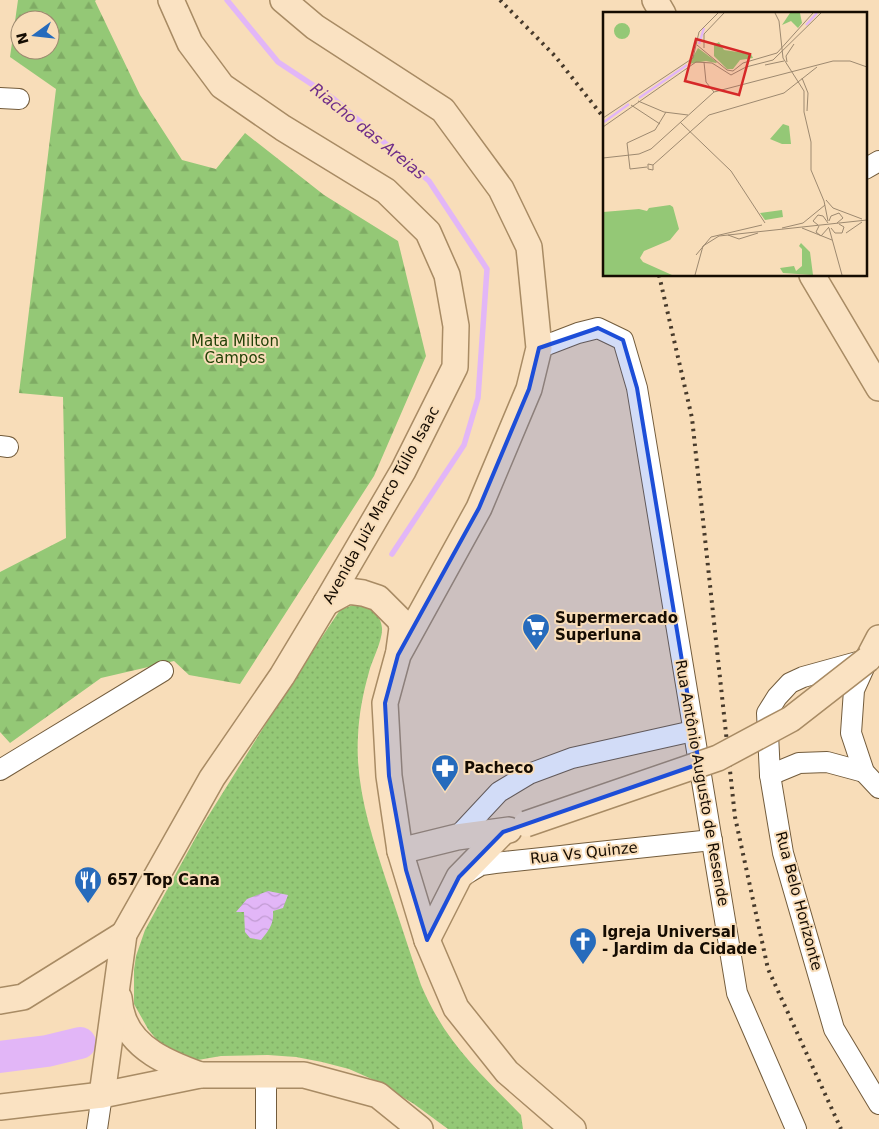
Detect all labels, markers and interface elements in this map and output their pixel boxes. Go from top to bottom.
north arrow [10,10,60,60]
inset map [603,12,866,276]
text: N [13,31,32,46]
water label: Riacho das Areias [307,79,429,183]
park label: Mata Milton Campos [191,332,279,367]
street label: Avenida Juiz Marco Túlio Isaac [319,403,443,607]
place label: Supermercado Superluna [555,609,678,644]
supermarket icon: Supermercado Superluna [521,612,551,651]
street label: Rua Antônio Augusto de Resende [671,658,733,908]
pharmacy icon: Pacheco [430,753,460,792]
place label: Pacheco [464,759,534,777]
street label: Rua Belo Horizonte [772,829,826,973]
street label: Rua Vs Quinze [529,838,639,868]
restaurant icon: 657 Top Cana [73,865,103,904]
place label: 657 Top Cana [107,871,220,889]
place label: Igreja Universal - Jardim da Cidade [602,923,757,958]
church icon: Igreja Universal - Jardim da Cidade [568,926,598,965]

